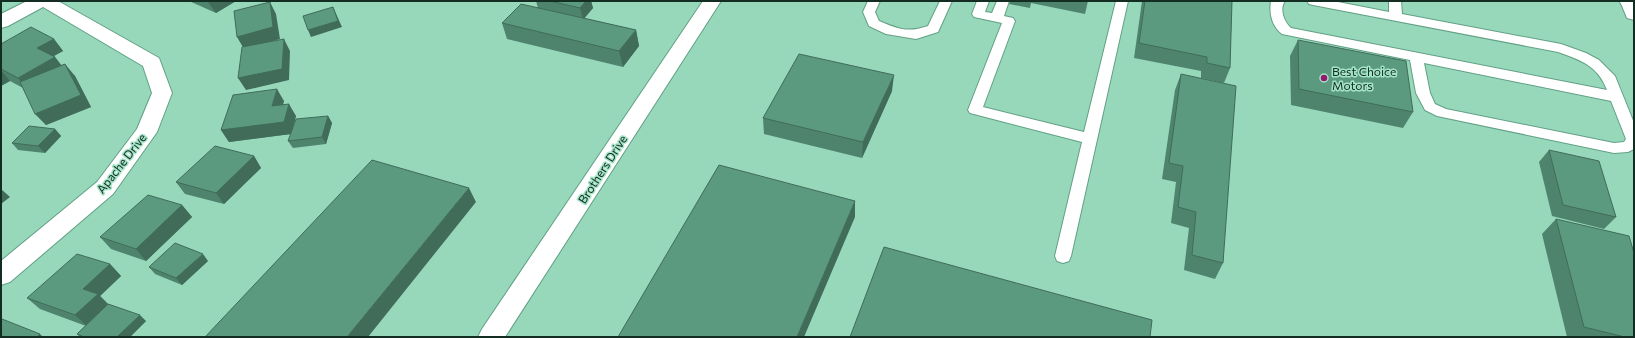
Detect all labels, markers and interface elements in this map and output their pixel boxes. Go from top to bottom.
place label: Best Choice Motors [1332,64,1396,92]
marker: Best Choice Motors [1319,73,1329,83]
street label: Apache Drive [93,130,149,196]
street label: Brothers Drive [575,132,629,206]

